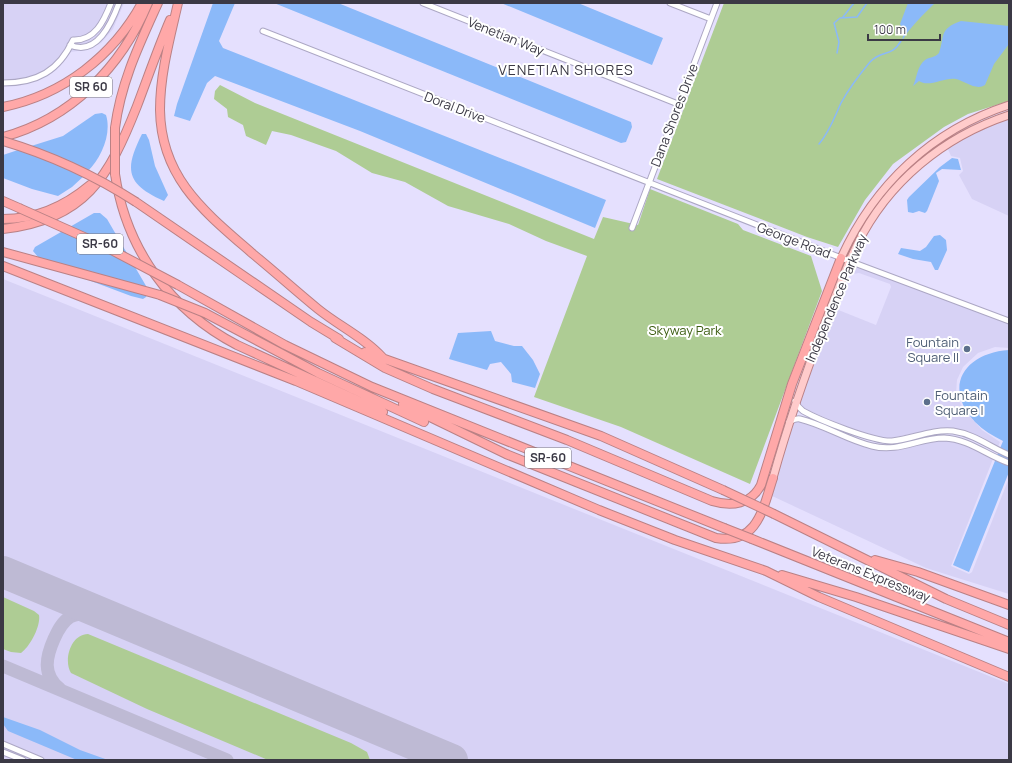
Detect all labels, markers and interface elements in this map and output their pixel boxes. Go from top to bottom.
street label: Venetian Way [465,13,547,60]
scale bar [868,16,940,42]
text: 100 m [874,21,906,38]
district label: VENETIAN SHORES [498,60,634,79]
street label: Dana Shores Drive [646,61,702,169]
road number: SR 60 [70,77,112,97]
street label: Doral Drive [422,87,489,127]
street label: George Road [755,218,833,262]
street label: Independence Parkway [801,231,871,365]
road number: SR-60 [77,234,123,254]
park label: Skyway Park [648,321,722,339]
place label: Fountain Square II [906,333,959,366]
marker: Fountain Square II [962,344,972,354]
place label: Fountain Square I [935,386,988,419]
marker: Fountain Square I [922,397,932,407]
road number: SR-60 [525,448,571,468]
street label: Veterans Expressway [809,542,933,606]

